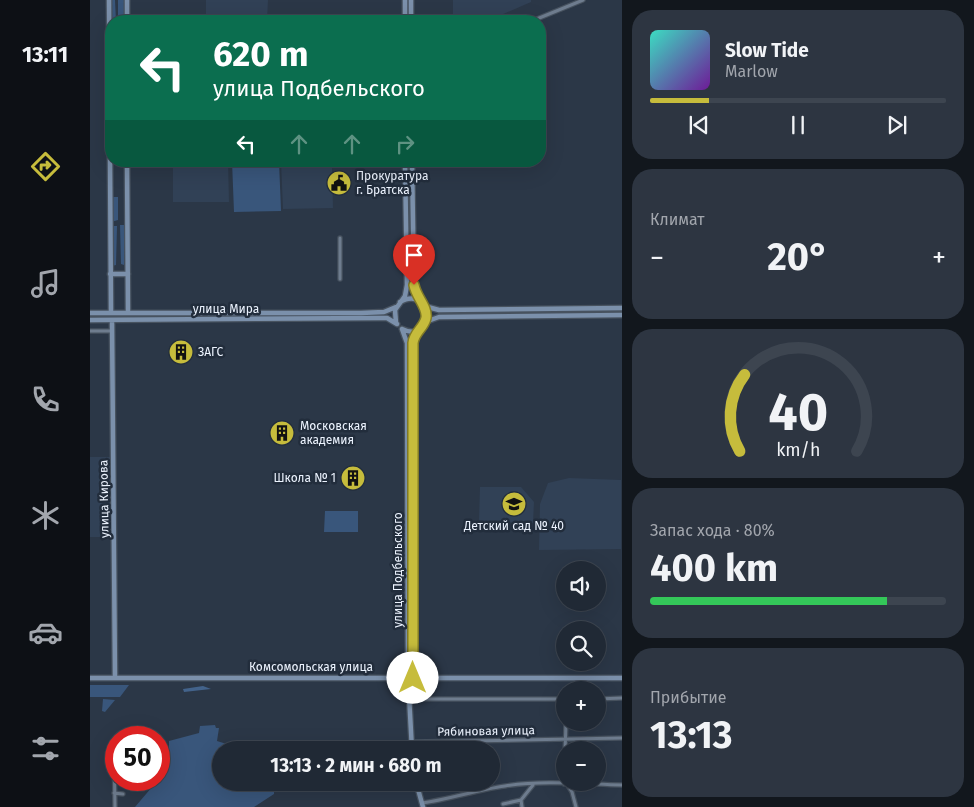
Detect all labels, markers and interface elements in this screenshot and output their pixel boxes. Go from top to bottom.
text: 620 m [213,33,309,75]
icon: left [130,35,195,100]
text: Slow Tide [725,39,809,62]
text: 13:11 [22,41,68,68]
text: Marlow [725,62,778,81]
text: улица Подбельского [213,75,425,102]
icon: previous [685,111,713,139]
icon: pause [784,111,812,139]
icon: next [883,111,911,139]
icon: left [232,130,260,158]
icon: ahead [285,130,313,158]
icon: ahead [338,130,366,158]
icon: right [391,130,419,158]
icon: directions [28,149,63,184]
place label: Прокуратура г. Братска [356,169,429,197]
public building icon: Прокуратура г. Братска [326,170,352,196]
text: Климат [650,210,705,229]
pin [393,234,435,285]
text: 20° [767,234,829,280]
icon: arrive [400,241,428,269]
text: − [650,241,664,274]
text: + [932,241,946,274]
icon: music [28,266,63,301]
street label: улица Мира [193,302,259,316]
building icon: ЗАГС [168,339,194,365]
place label: ЗАГС [198,345,223,359]
text: 40 [768,381,828,444]
icon: phone [28,382,63,417]
place label: Московская академия [300,419,367,447]
building icon: Московская академия [269,420,295,446]
text: km/h [776,439,820,461]
street label: улица Кирова [96,460,112,538]
building icon: Школа № 1 [340,465,366,491]
place label: Школа № 1 [273,471,336,485]
school or university icon: Детский сад № 40 [501,491,527,517]
icon: climate [28,498,63,533]
street label: улица Подбельского [391,512,405,628]
place label: Детский сад № 40 [463,519,564,533]
text: Запас хода · 80% [650,521,775,540]
text: 400 km [650,545,778,591]
map controls [556,561,606,791]
button: sound [556,561,606,611]
icon: car [28,615,63,650]
button: search [556,621,606,671]
position arrow [386,651,438,703]
street label: Комсомольская улица [249,660,373,674]
button: + [556,681,606,731]
text: Прибытие [650,688,726,707]
text: 13:13 [650,712,733,758]
street label: Рябиновая улица [437,723,535,739]
speed limit sign: 50 [105,726,170,791]
icon: filters [28,731,63,766]
button: − [556,741,606,791]
text: 13:13 · 2 мин · 680 m [270,754,442,777]

